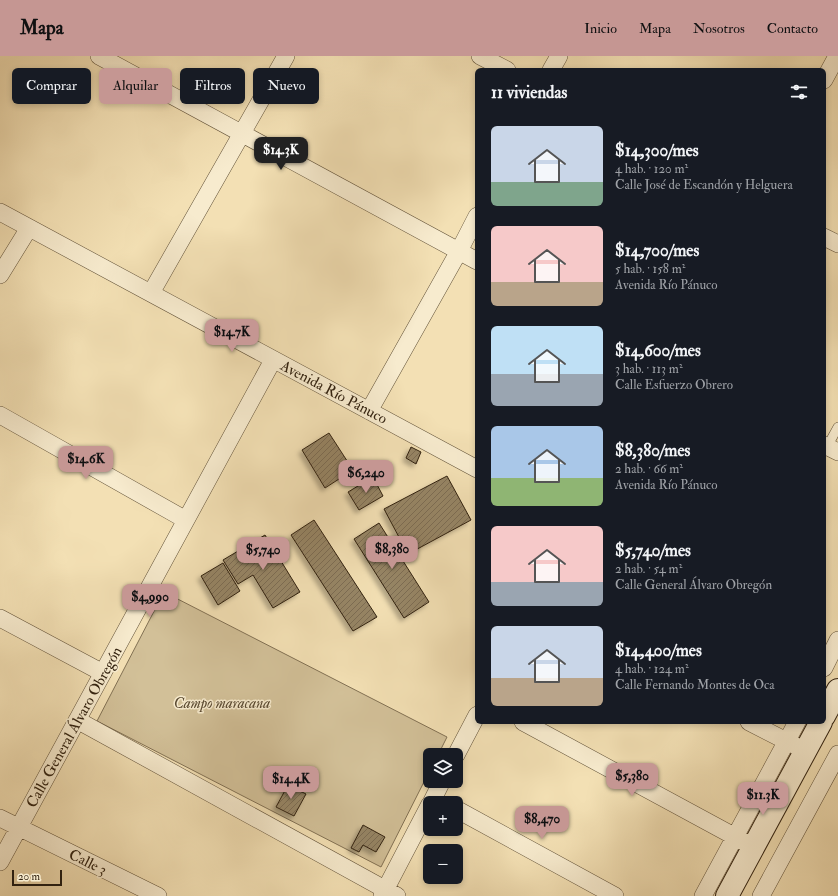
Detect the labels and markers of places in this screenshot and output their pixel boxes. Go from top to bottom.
pin: $14.3K [248,137,314,171]
pin: $14.7K [199,319,265,353]
pin: $14.6K [53,446,119,480]
pin: $6,240 [333,460,399,494]
pin: $8,380 [359,536,425,570]
pin: $5,740 [230,537,296,571]
pin: $4,990 [117,584,183,618]
pin: $5,380 [599,763,665,797]
pin: $14.4K [258,766,324,800]
pin: $11.3K [730,782,796,816]
pin: $8,470 [509,806,575,840]

